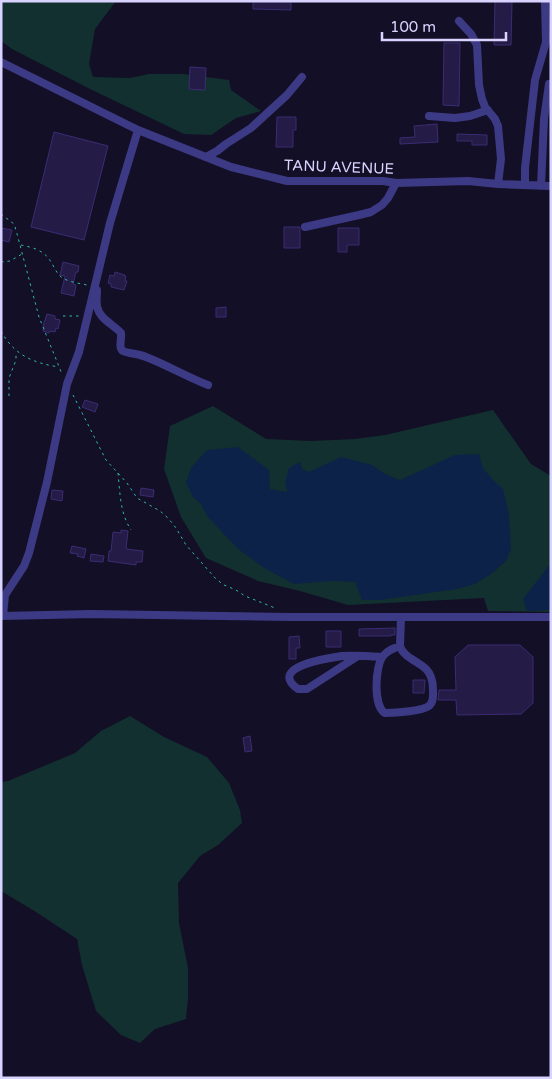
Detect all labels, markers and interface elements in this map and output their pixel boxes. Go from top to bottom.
scale bar [382,10,506,42]
text: 100 m [390,18,436,36]
street label: TANU AVENUE [284,156,394,178]

